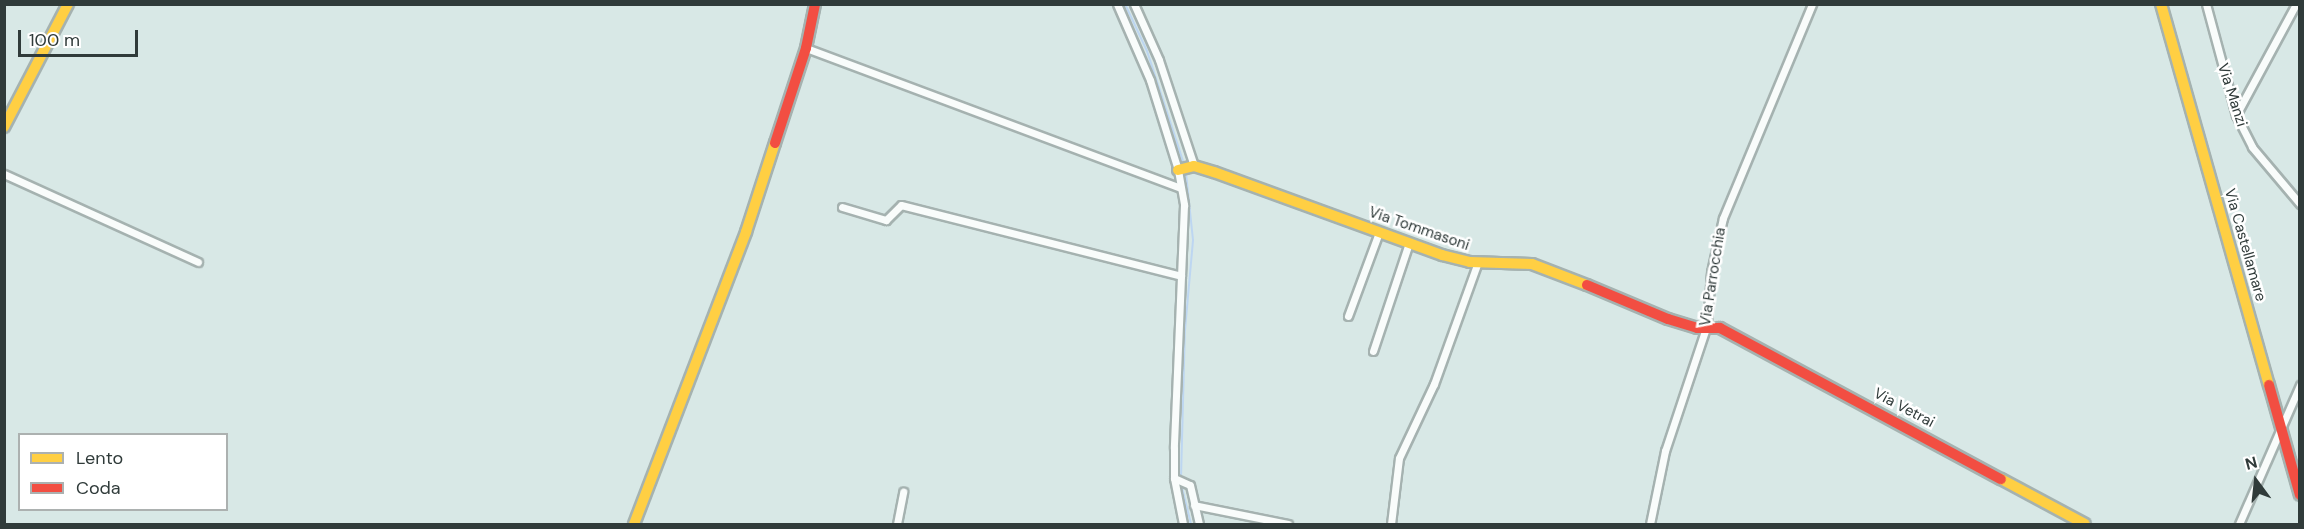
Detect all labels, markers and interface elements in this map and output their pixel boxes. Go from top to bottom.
scale bar [21,18,141,56]
text: 100 m [29,28,80,52]
street label: Via Manzi [2213,61,2251,129]
street label: Via Castellamare [2220,187,2270,303]
street label: Via Tommasoni [1366,203,1472,255]
street label: Via Parrocchia [1696,226,1730,328]
street label: Via Vetrai [1871,384,1937,432]
legend [18,433,228,511]
text: Lento [76,446,123,470]
north arrow [2226,451,2286,511]
text: N [2243,451,2260,475]
text: Coda [76,476,121,500]

